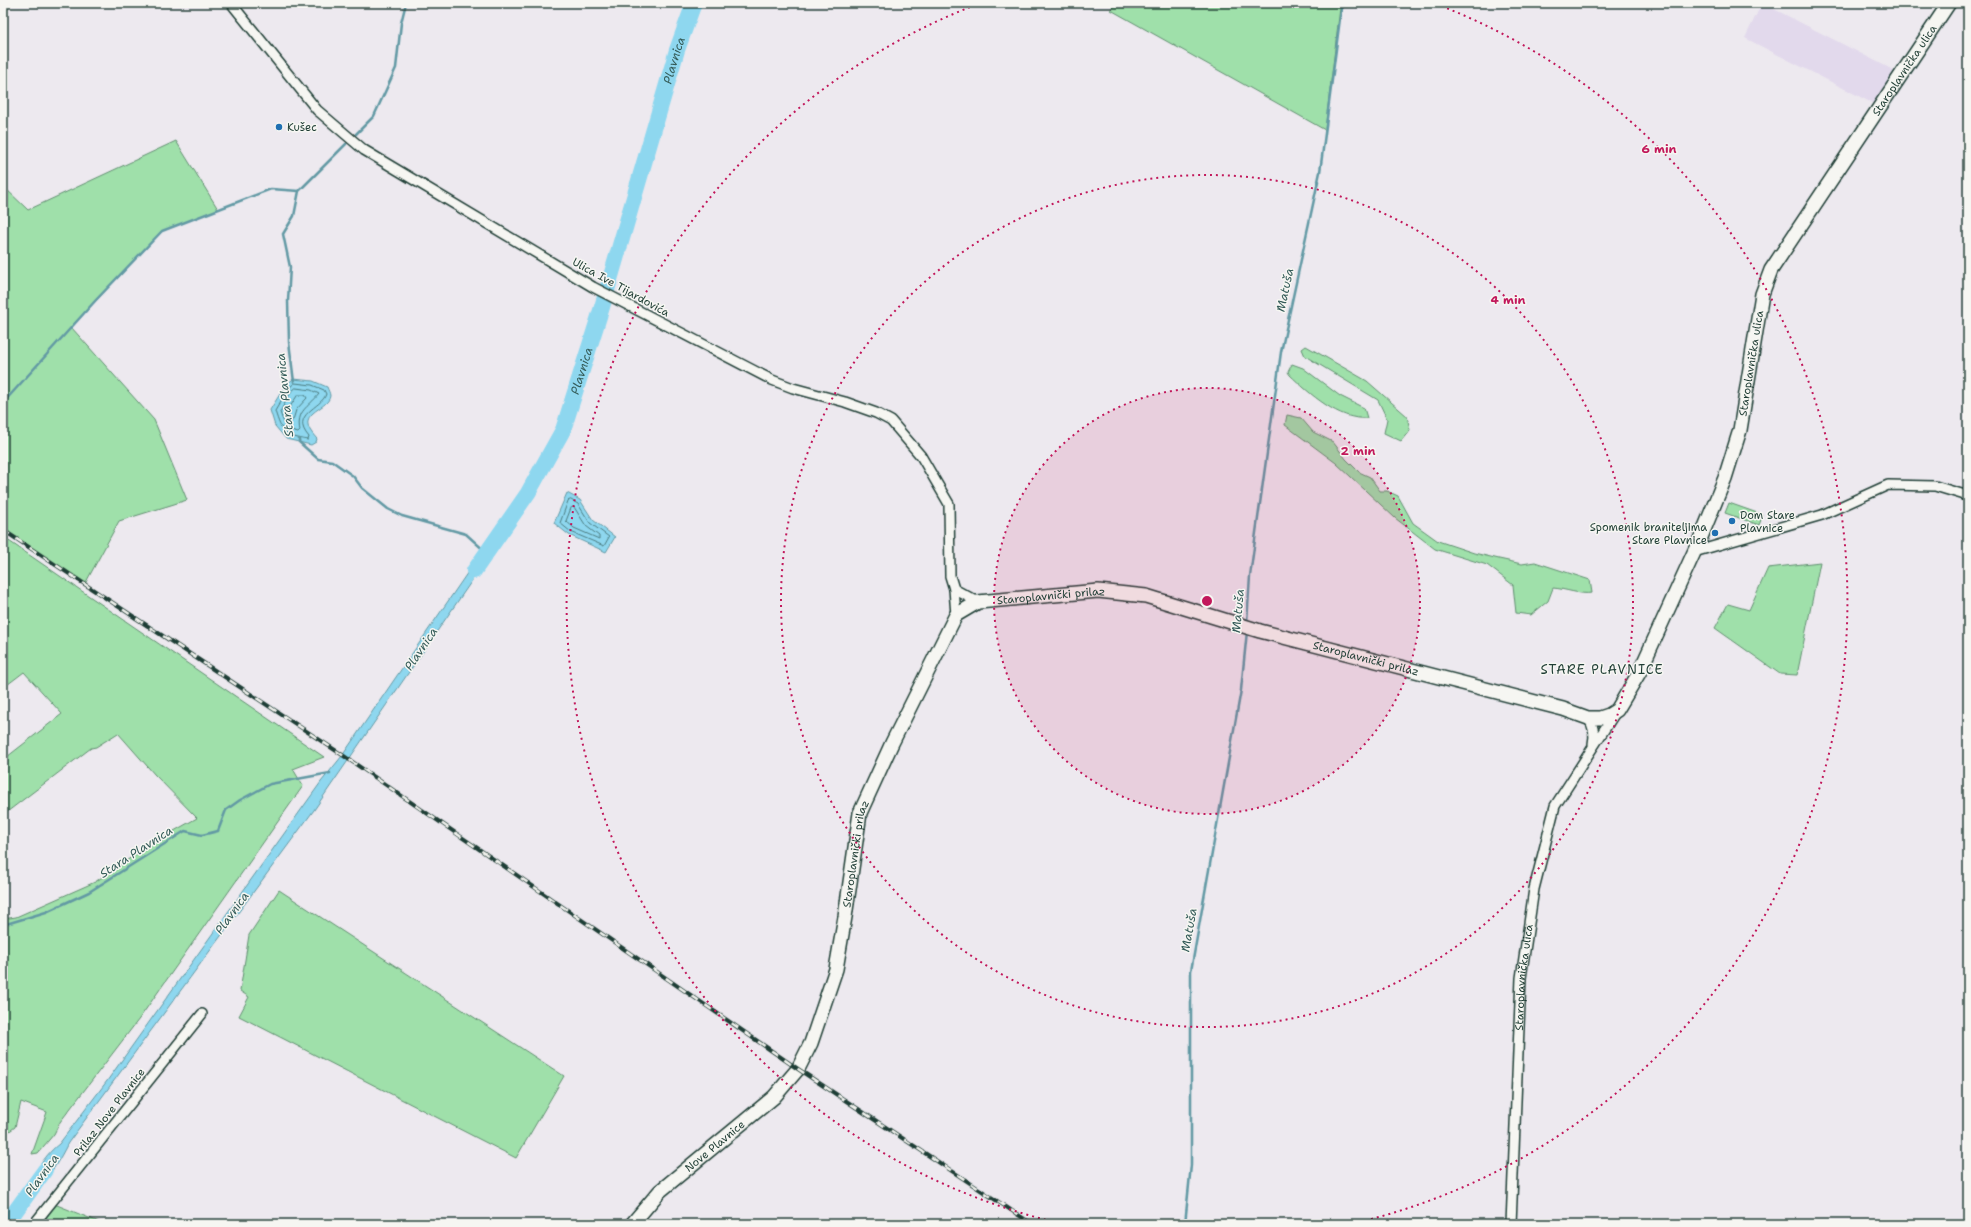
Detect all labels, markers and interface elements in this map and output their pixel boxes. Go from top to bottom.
street label: Staroplavnička ulica [1869,22,1941,119]
water label: Plavnica [660,35,689,86]
place label: Kušec [287,120,317,135]
marker: Kušec [274,122,284,132]
text: 6 min [1642,141,1677,157]
street label: Ulica Ive Tijardovića [569,254,672,320]
water label: Matuša [1273,267,1297,313]
text: 4 min [1491,292,1526,308]
street label: Staroplavnička ulica [1735,309,1767,417]
water label: Plavnica [567,345,597,396]
water label: Stara Plavnica [273,352,297,438]
text: 2 min [1341,443,1376,459]
place label: Dom Stare Plavnice [1740,508,1795,536]
marker: Dom Stare Plavnice [1727,516,1737,526]
place label: Spomenik braniteljima Stare Plavnice [1590,520,1707,548]
marker: Spomenik braniteljima Stare Plavnice [1710,528,1720,538]
street label: Staroplavnički prilaz [996,584,1106,608]
water label: Matuša [1228,588,1248,634]
centre of rings [1200,594,1214,608]
water label: Plavnica [401,624,441,674]
street label: Staroplavnički prilaz [1311,638,1420,680]
district label: STARE PLAVNICE [1540,661,1664,678]
street label: Staroplavnički prilaz [839,798,873,909]
water label: Stara Plavnica [96,822,176,882]
water label: Plavnica [211,889,253,937]
water label: Matuša [1177,907,1201,953]
street label: Staroplavnička ulica [1512,923,1537,1031]
street label: Prilaz Nove Plavnice [70,1065,149,1160]
street label: Nove Plavnice [682,1117,748,1176]
water label: Plavnica [21,1151,63,1199]

